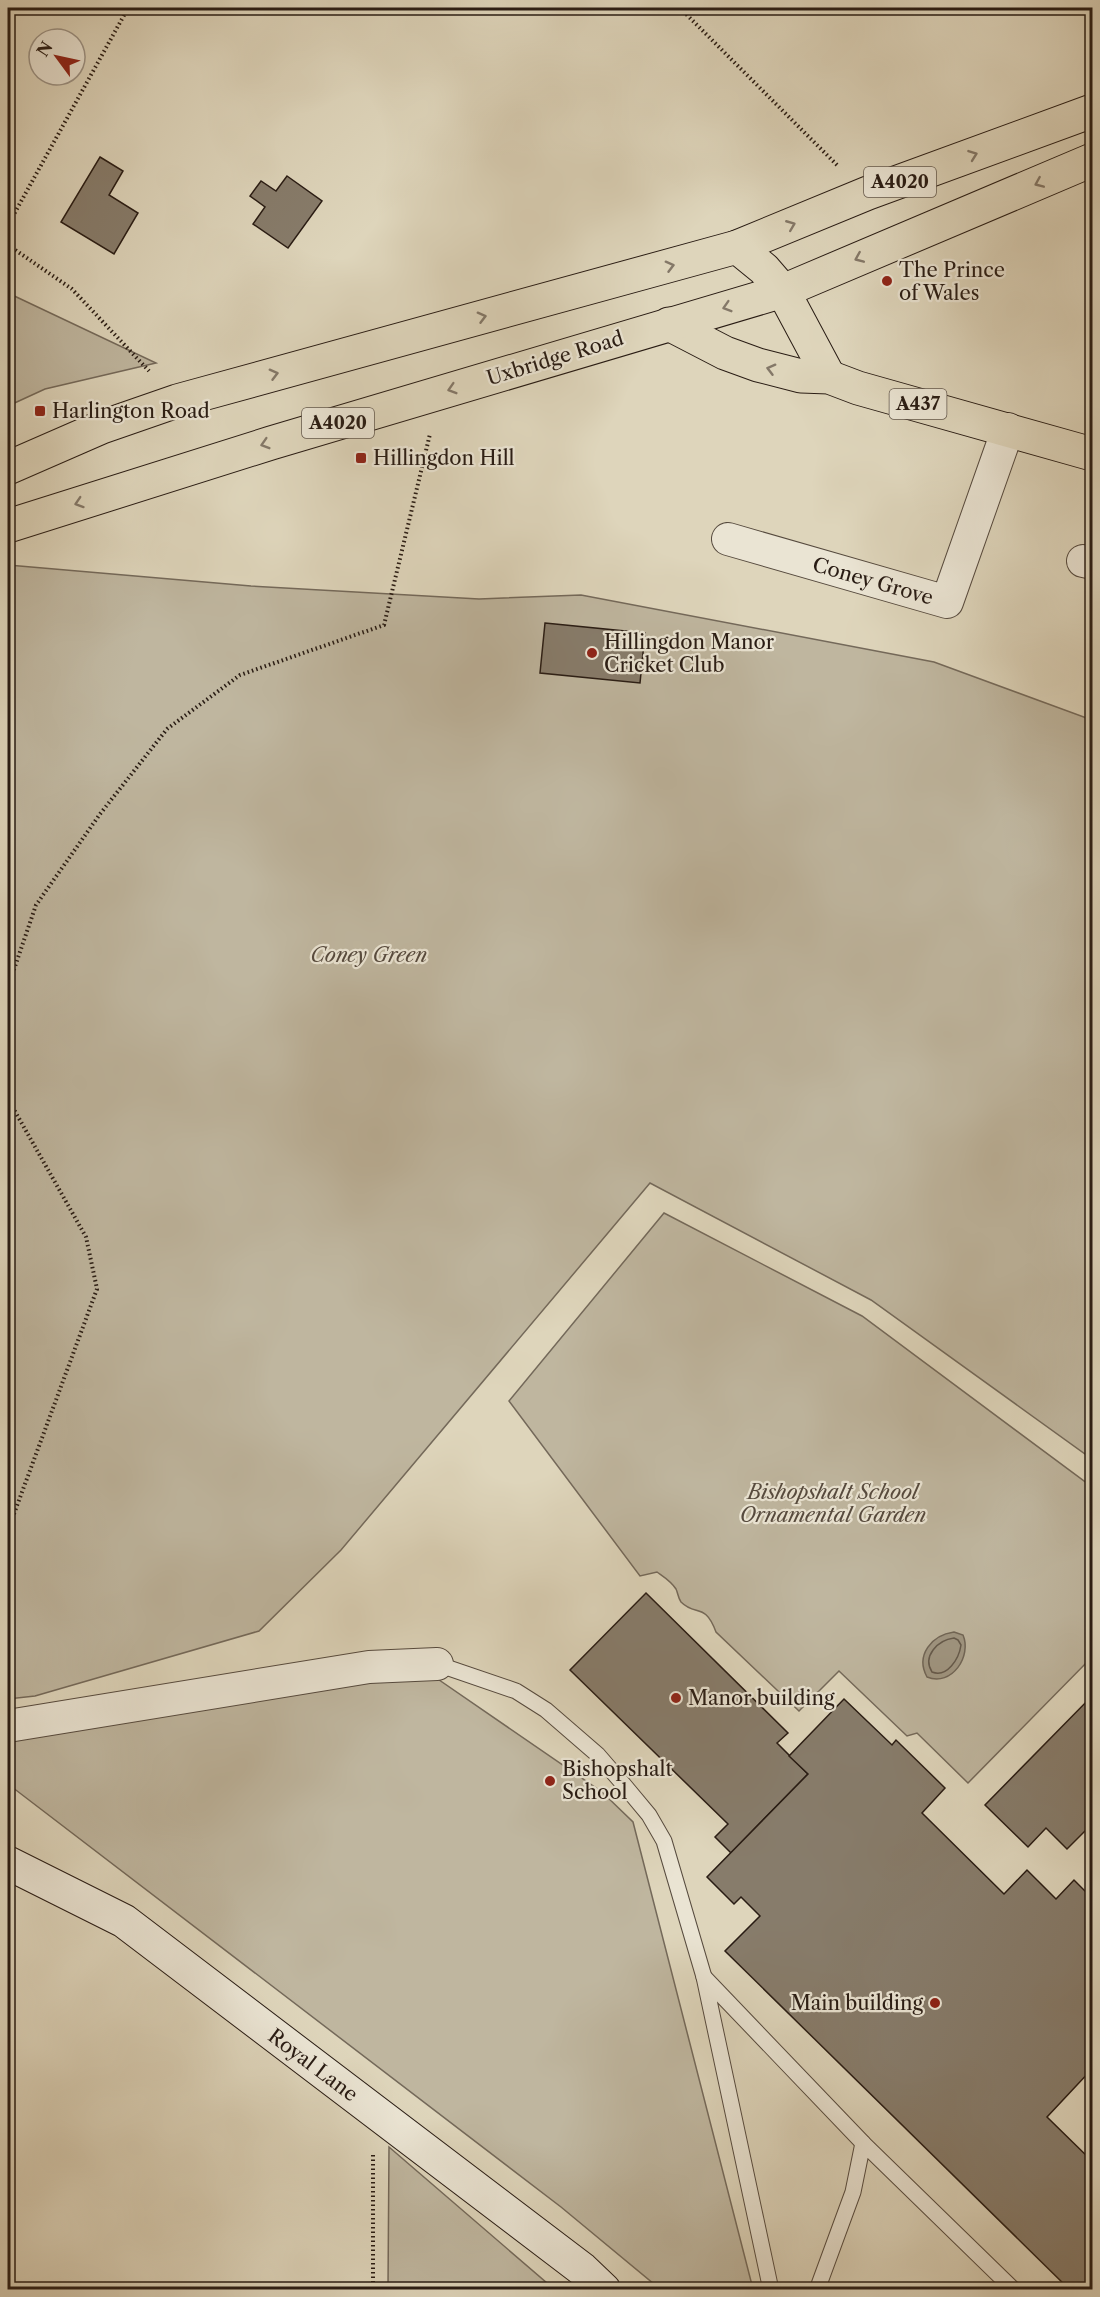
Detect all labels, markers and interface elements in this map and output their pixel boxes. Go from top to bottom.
north arrow [27,27,87,87]
text: N [32,37,57,60]
one-way arrow [967,150,978,163]
road number: A4020 [864,167,936,197]
one-way arrow [1034,176,1045,188]
one-way arrow [785,220,796,232]
one-way arrow [854,251,865,263]
place label: The Prince of Wales [899,258,1005,305]
one-way arrow [665,261,675,274]
marker: The Prince of Wales [880,274,894,288]
one-way arrow [722,300,732,312]
one-way arrow [477,312,487,325]
street label: Uxbridge Road [484,326,626,390]
one-way arrow [766,363,776,376]
one-way arrow [268,369,278,381]
one-way arrow [447,382,458,394]
road number: A437 [890,389,946,419]
place label: Harlington Road [52,399,210,423]
marker: Harlington Road [33,404,47,418]
road number: A4020 [302,408,374,438]
one-way arrow [260,437,271,449]
place label: Hillingdon Hill [373,446,515,470]
marker: Hillingdon Hill [354,451,368,465]
one-way arrow [75,496,85,509]
street label: Coney Grove [810,552,936,610]
place label: Hillingdon Manor Cricket Club [604,630,775,677]
marker: Hillingdon Manor Cricket Club [585,646,599,660]
park label: Coney Green [311,943,427,967]
park label: Bishopshalt School Ornamental Garden [740,1480,926,1527]
place label: Manor building [688,1686,835,1710]
marker: Manor building [669,1691,683,1705]
place label: Bishopshalt School [562,1757,673,1804]
marker: Bishopshalt School [543,1774,557,1788]
place label: Main building [791,1991,923,2015]
marker: Main building [928,1996,942,2010]
street label: Royal Lane [263,2024,363,2106]

